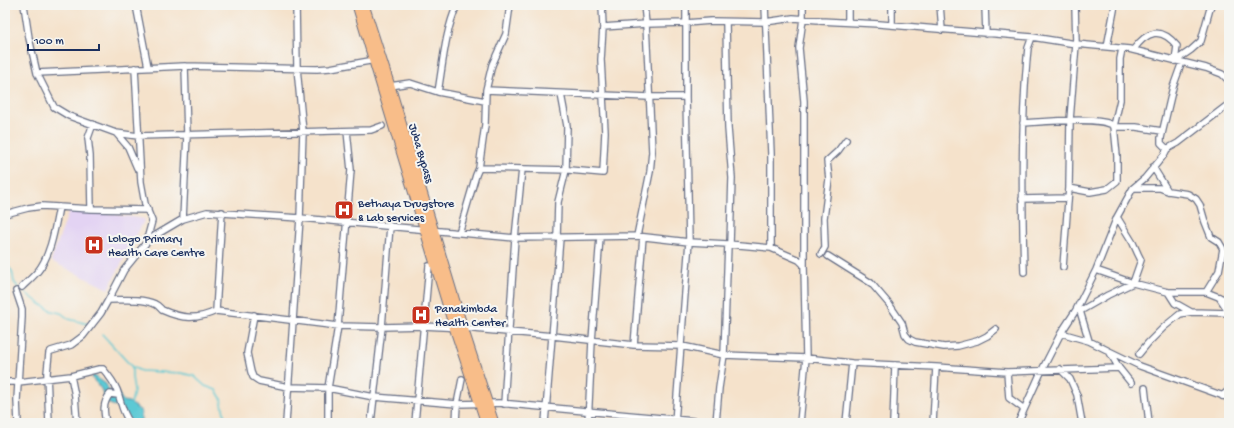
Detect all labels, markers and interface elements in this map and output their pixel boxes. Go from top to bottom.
scale bar [28,26,99,52]
text: 100 m [33,35,64,49]
street label: Juba Bypass [404,122,436,185]
place label: Bethaya Drugstore & Lab services [357,198,455,226]
hospital icon: Bethaya Drugstore & Lab services [333,199,355,221]
place label: Lologo Primary Health Care Centre [108,233,206,261]
hospital icon: Lologo Primary Health Care Centre [83,234,105,256]
place label: Panakimbda Health Center [434,303,507,331]
hospital icon: Panakimbda Health Center [410,304,432,326]

